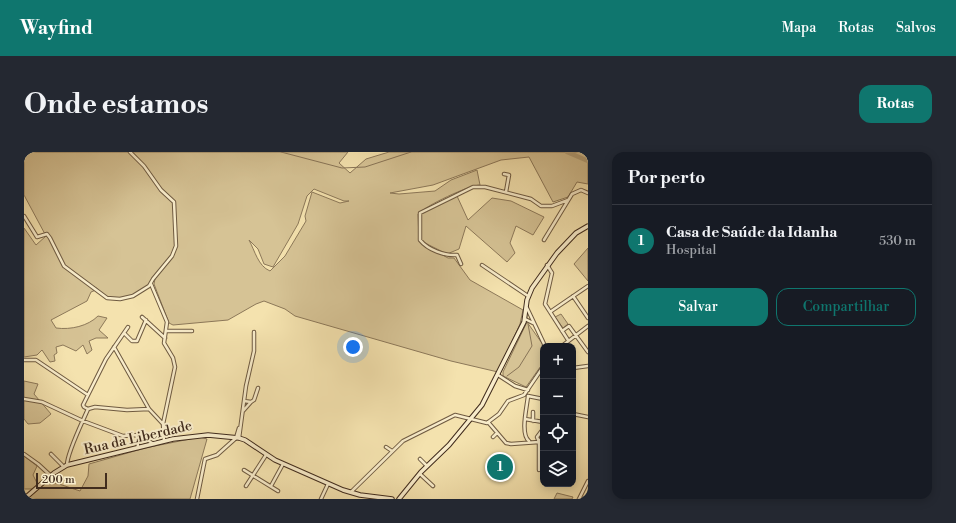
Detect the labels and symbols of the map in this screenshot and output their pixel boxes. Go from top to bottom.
your location [343,337,363,357]
street label: Rua da Liberdade [82,417,194,459]
pin: 1 [487,452,513,482]
scale bar [36,471,107,490]

